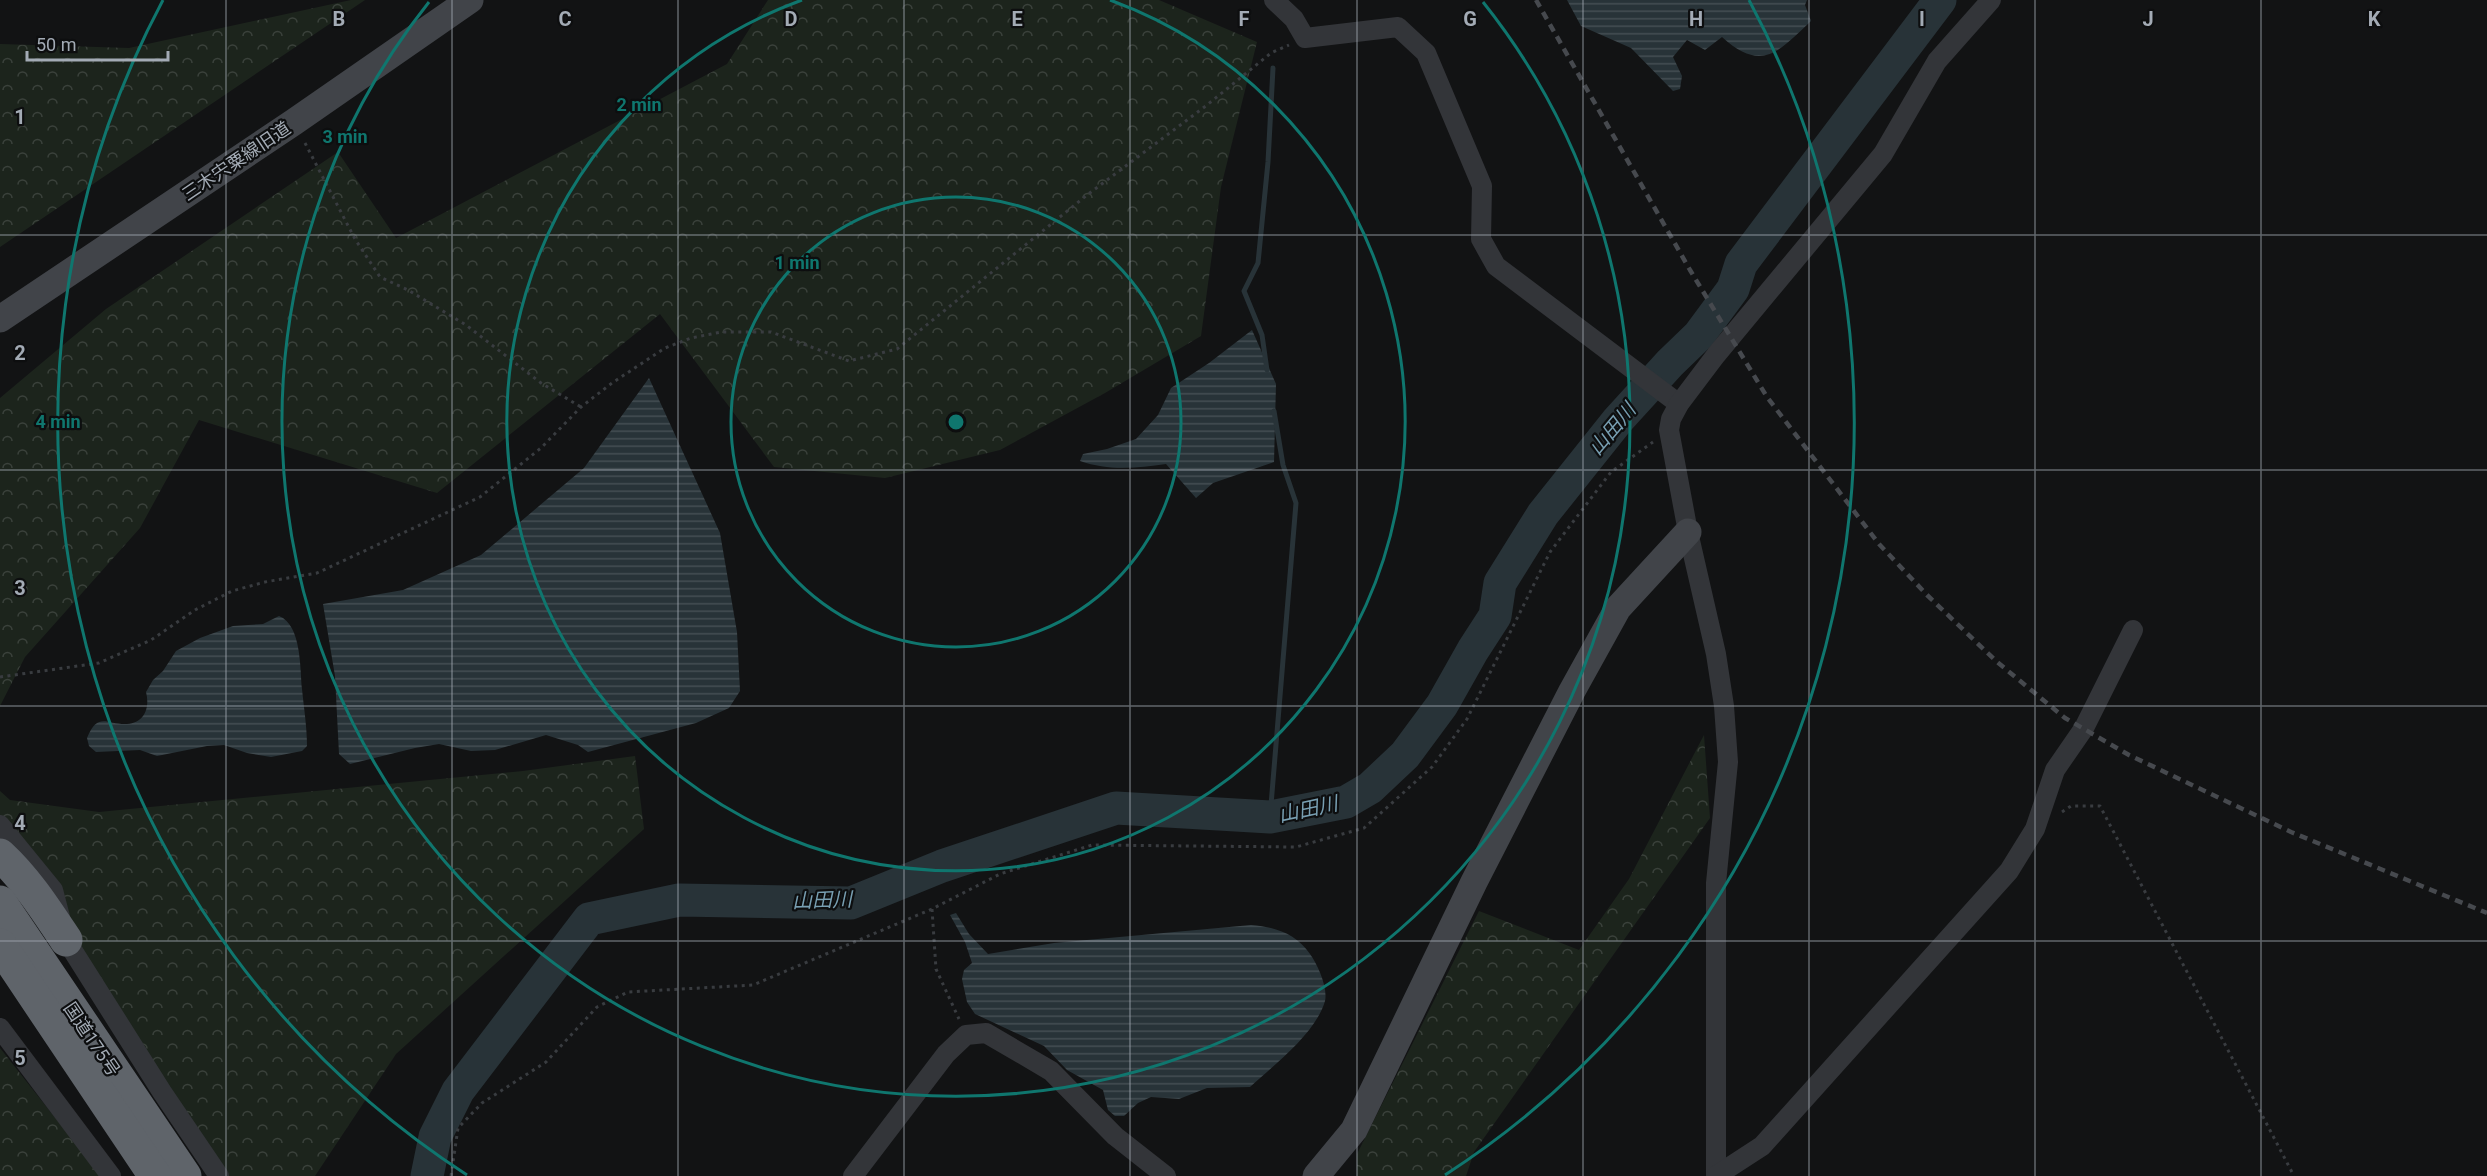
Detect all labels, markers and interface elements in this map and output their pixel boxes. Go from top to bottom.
text: B [333,7,345,31]
text: C [558,7,572,31]
text: D [785,7,798,31]
text: E [1011,7,1023,31]
text: F [1239,7,1250,31]
text: G [1463,7,1477,31]
text: H [1689,7,1703,31]
text: I [1919,7,1925,31]
text: J [2142,7,2154,31]
text: K [2368,7,2381,31]
scale bar [27,24,168,62]
text: 50 m [36,34,76,55]
text: 2 min [616,94,662,115]
text: 1 [14,105,26,129]
street label: 三木宍粟線旧道 [178,117,294,205]
text: 3 min [322,126,368,147]
text: 1 min [774,252,820,273]
text: 2 [14,341,26,365]
water label: 山田川 [1584,397,1642,460]
text: 4 min [35,411,81,432]
centre of rings [946,412,966,432]
text: 3 [14,576,26,600]
water label: 山田川 [1276,791,1342,827]
text: 4 [14,811,26,835]
water label: 山田川 [792,887,854,913]
street label: 国道175号 [60,998,124,1080]
text: 5 [14,1046,26,1070]

